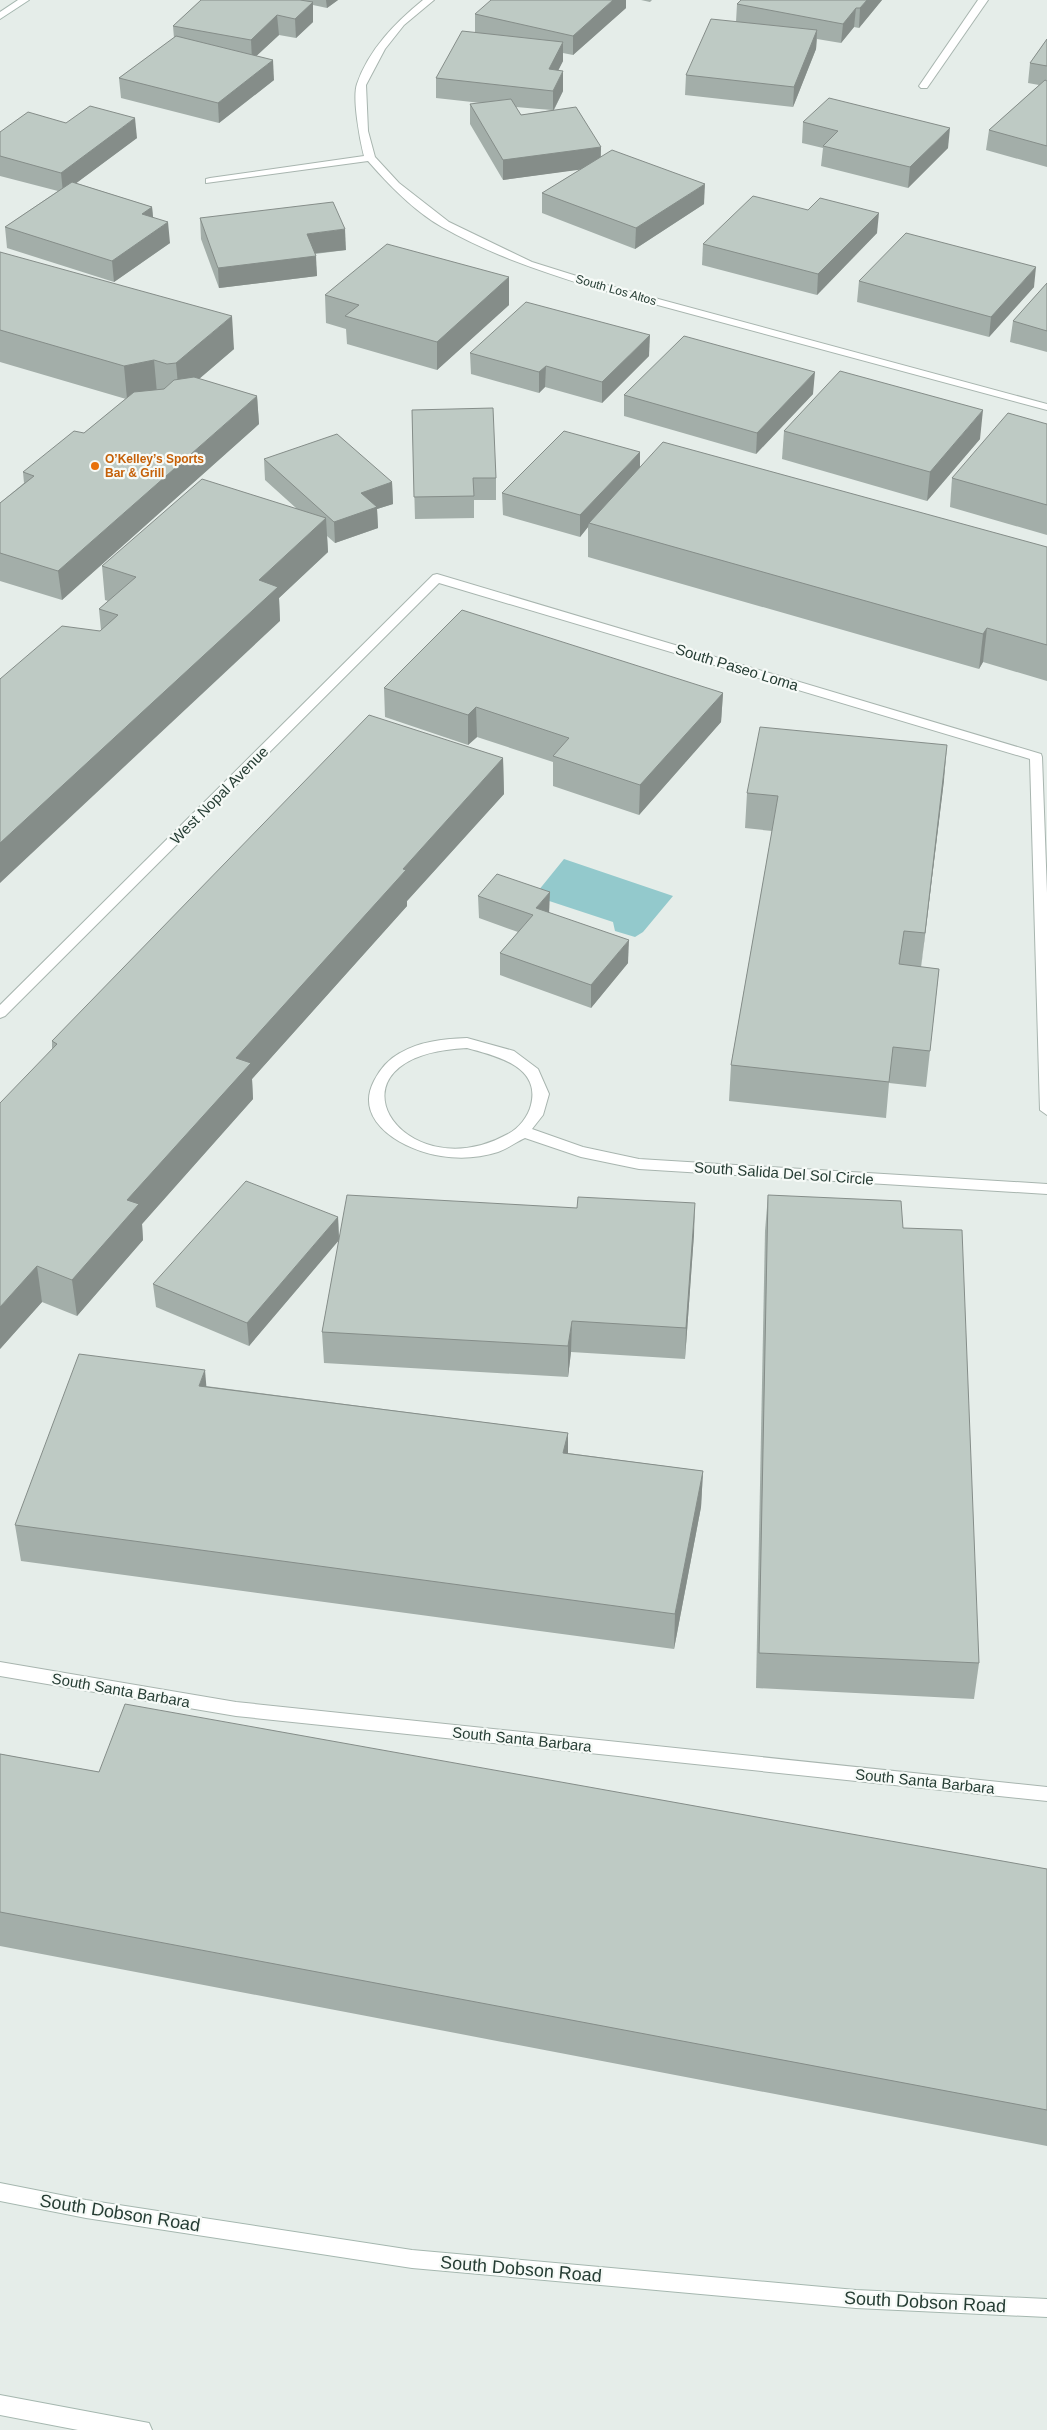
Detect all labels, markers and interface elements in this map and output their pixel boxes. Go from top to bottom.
street label: South Los Altos [574,272,658,308]
place label: O’Kelley’s Sports Bar & Grill [105,452,204,480]
marker: O’Kelley’s Sports Bar & Grill [89,460,101,472]
street label: South Paseo Loma [674,640,801,694]
street label: West Nopal Avenue [167,743,271,847]
street label: South Salida Del Sol Circle [694,1158,874,1188]
street label: South Santa Barbara [51,1669,192,1711]
street label: South Santa Barbara [451,1723,593,1755]
street label: South Santa Barbara [854,1765,996,1797]
street label: South Dobson Road [38,2190,202,2236]
street label: South Dobson Road [439,2252,603,2286]
street label: South Dobson Road [844,2288,1006,2316]

